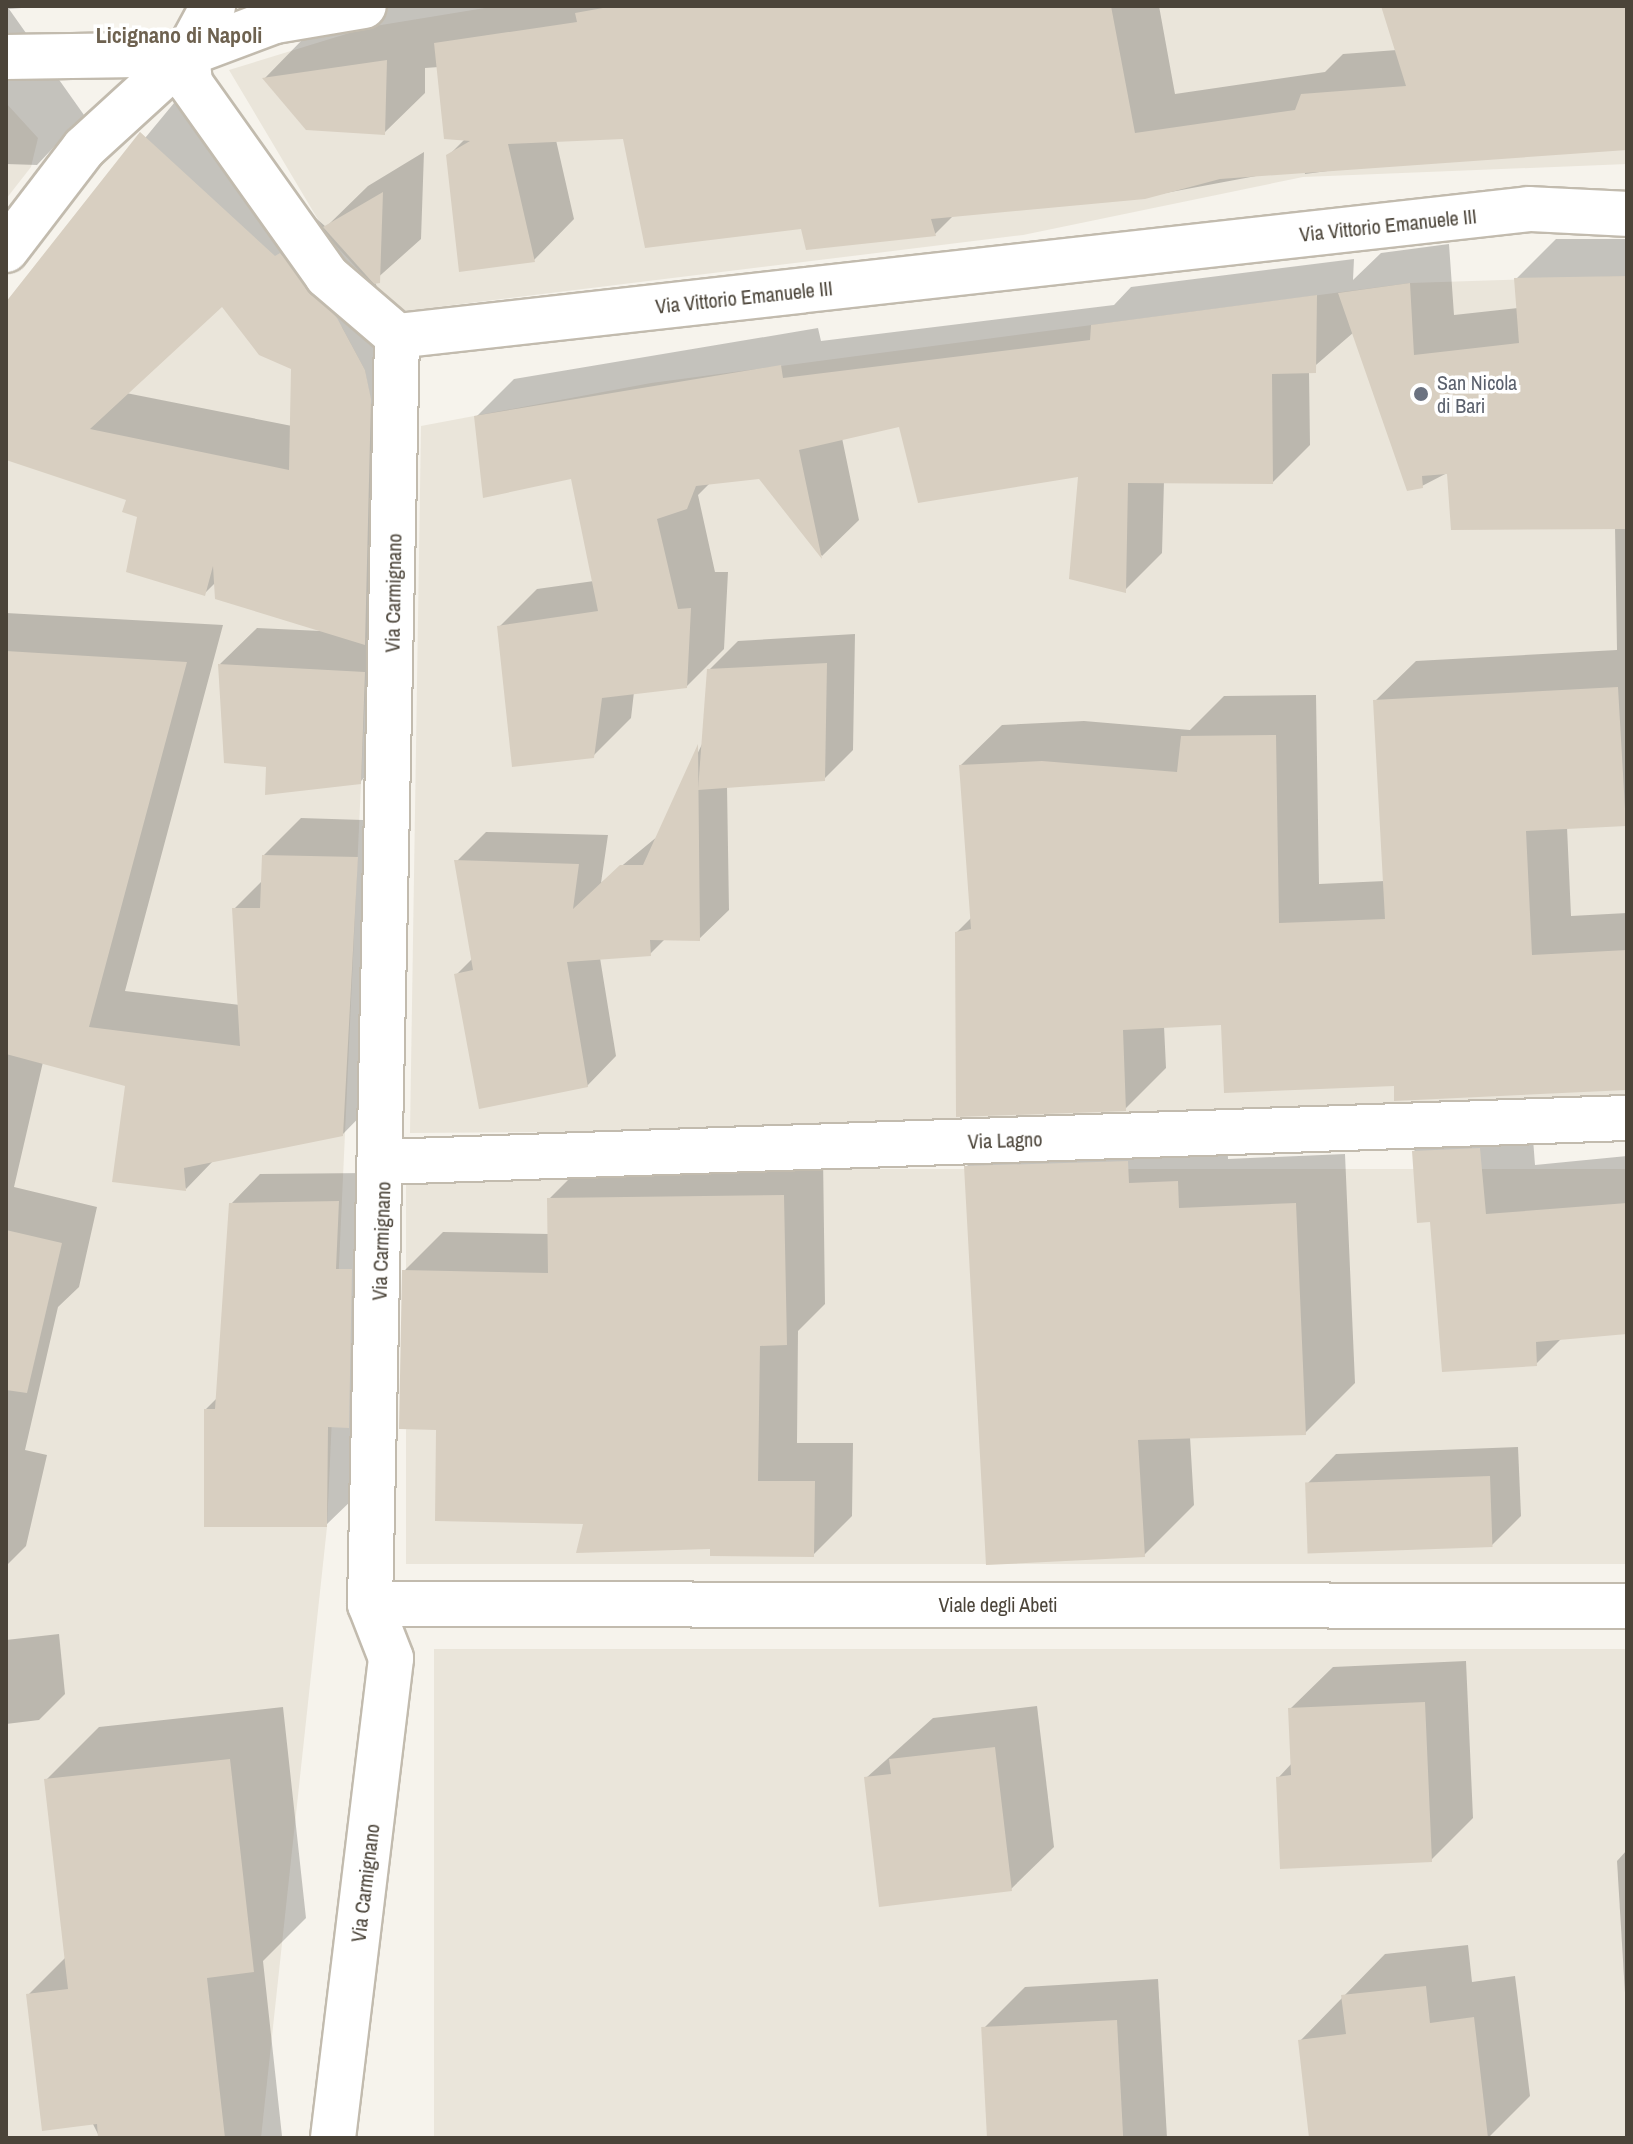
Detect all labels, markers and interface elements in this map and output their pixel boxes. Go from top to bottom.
district label: Licignano di Napoli [96,23,262,49]
street label: Via Vittorio Emanuele III [1298,204,1478,246]
street label: Via Vittorio Emanuele III [654,276,834,318]
place label: San Nicola di Bari [1437,370,1517,417]
marker: San Nicola di Bari [1412,385,1430,403]
street label: Via Carmignano [380,533,406,653]
street label: Via Lagno [967,1127,1043,1153]
street label: Via Carmignano [367,1181,395,1301]
street label: Viale degli Abeti [938,1592,1058,1616]
street label: Via Carmignano [346,1822,384,1944]

